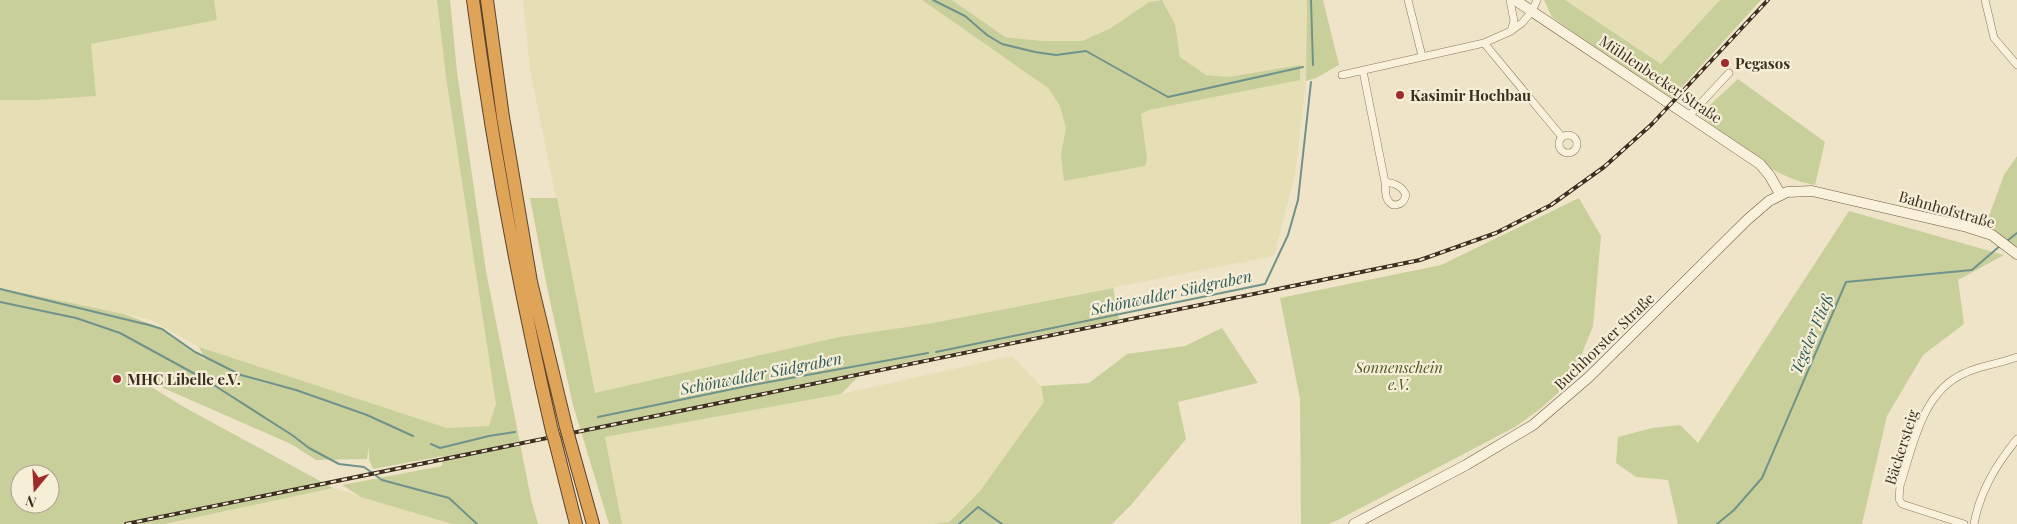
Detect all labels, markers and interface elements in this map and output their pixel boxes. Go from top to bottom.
street label: Mühlenbecker Straße [1596,30,1726,128]
place label: Pegasos [1735,53,1790,73]
marker: Pegasos [1719,57,1731,69]
place label: Kasimir Hochbau [1410,85,1531,105]
marker: Kasimir Hochbau [1394,89,1406,101]
street label: Bahnhofstraße [1897,186,1997,232]
water label: Schönwalder Südgraben [1087,265,1254,320]
street label: Buchhorster Straße [1550,288,1658,394]
water label: Tegeler Fließ [1785,290,1837,378]
water label: Schönwalder Südgraben [677,347,844,399]
park label: Sonnenschein e.V. [1354,357,1443,394]
place label: MHC Libelle e.V. [127,369,241,389]
marker: MHC Libelle e.V. [111,373,123,385]
street label: Bäckersteig [1879,407,1923,487]
north arrow [10,464,60,514]
text: N [23,491,39,512]

